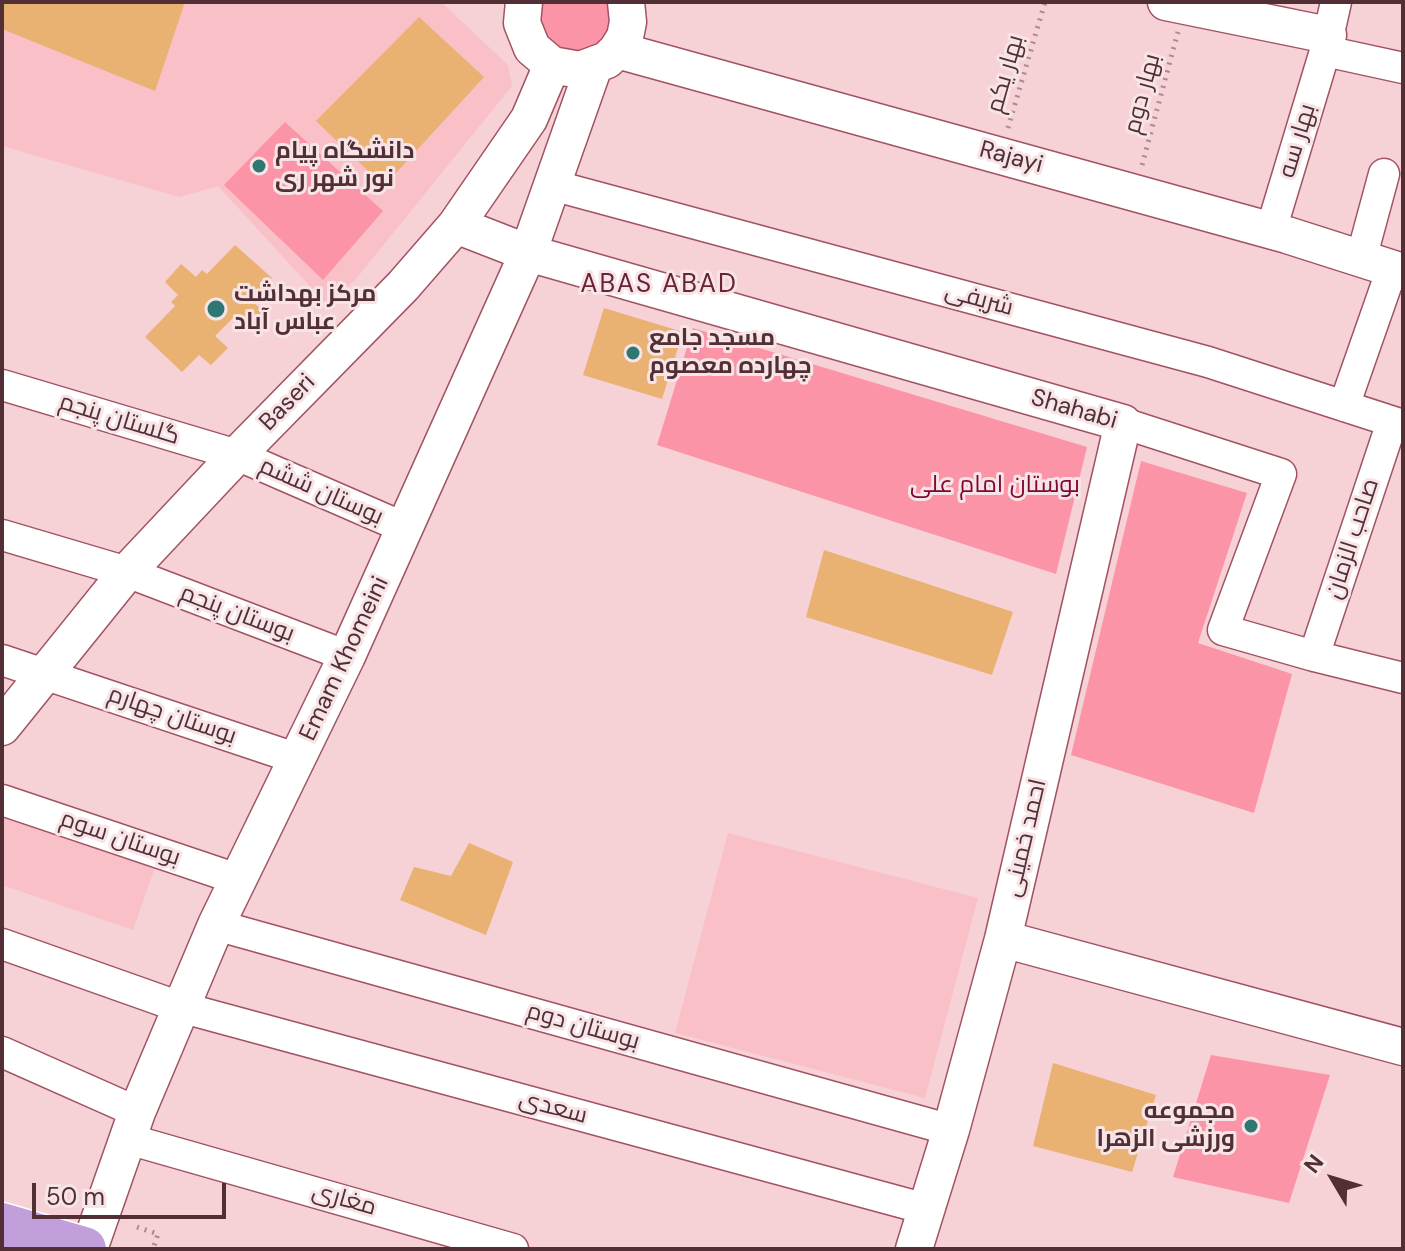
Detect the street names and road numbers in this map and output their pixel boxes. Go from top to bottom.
street label: بهار یکم [981,32,1031,116]
street label: بهار دوم [1119,51,1167,137]
street label: بهار سه [1273,101,1323,181]
street label: Rajayi [976,136,1046,180]
street label: شریفی [942,277,1016,323]
street label: Baseri [254,369,322,437]
street label: Shahabi [1028,384,1120,436]
street label: گلستان پنجم [55,388,183,452]
street label: بوستان ششم [254,452,388,532]
street label: صاحب الزمان [1320,475,1386,603]
street label: Emam Khomeini [294,572,396,746]
street label: بوستان پنجم [176,579,298,649]
street label: بوستان چهارم [104,681,240,751]
street label: احمد خمینی [998,776,1054,900]
street label: بوستان سوم [56,805,184,873]
street label: بوستان دوم [523,997,643,1057]
street label: سعدی [516,1085,590,1131]
street label: مغاری [309,1177,379,1223]

